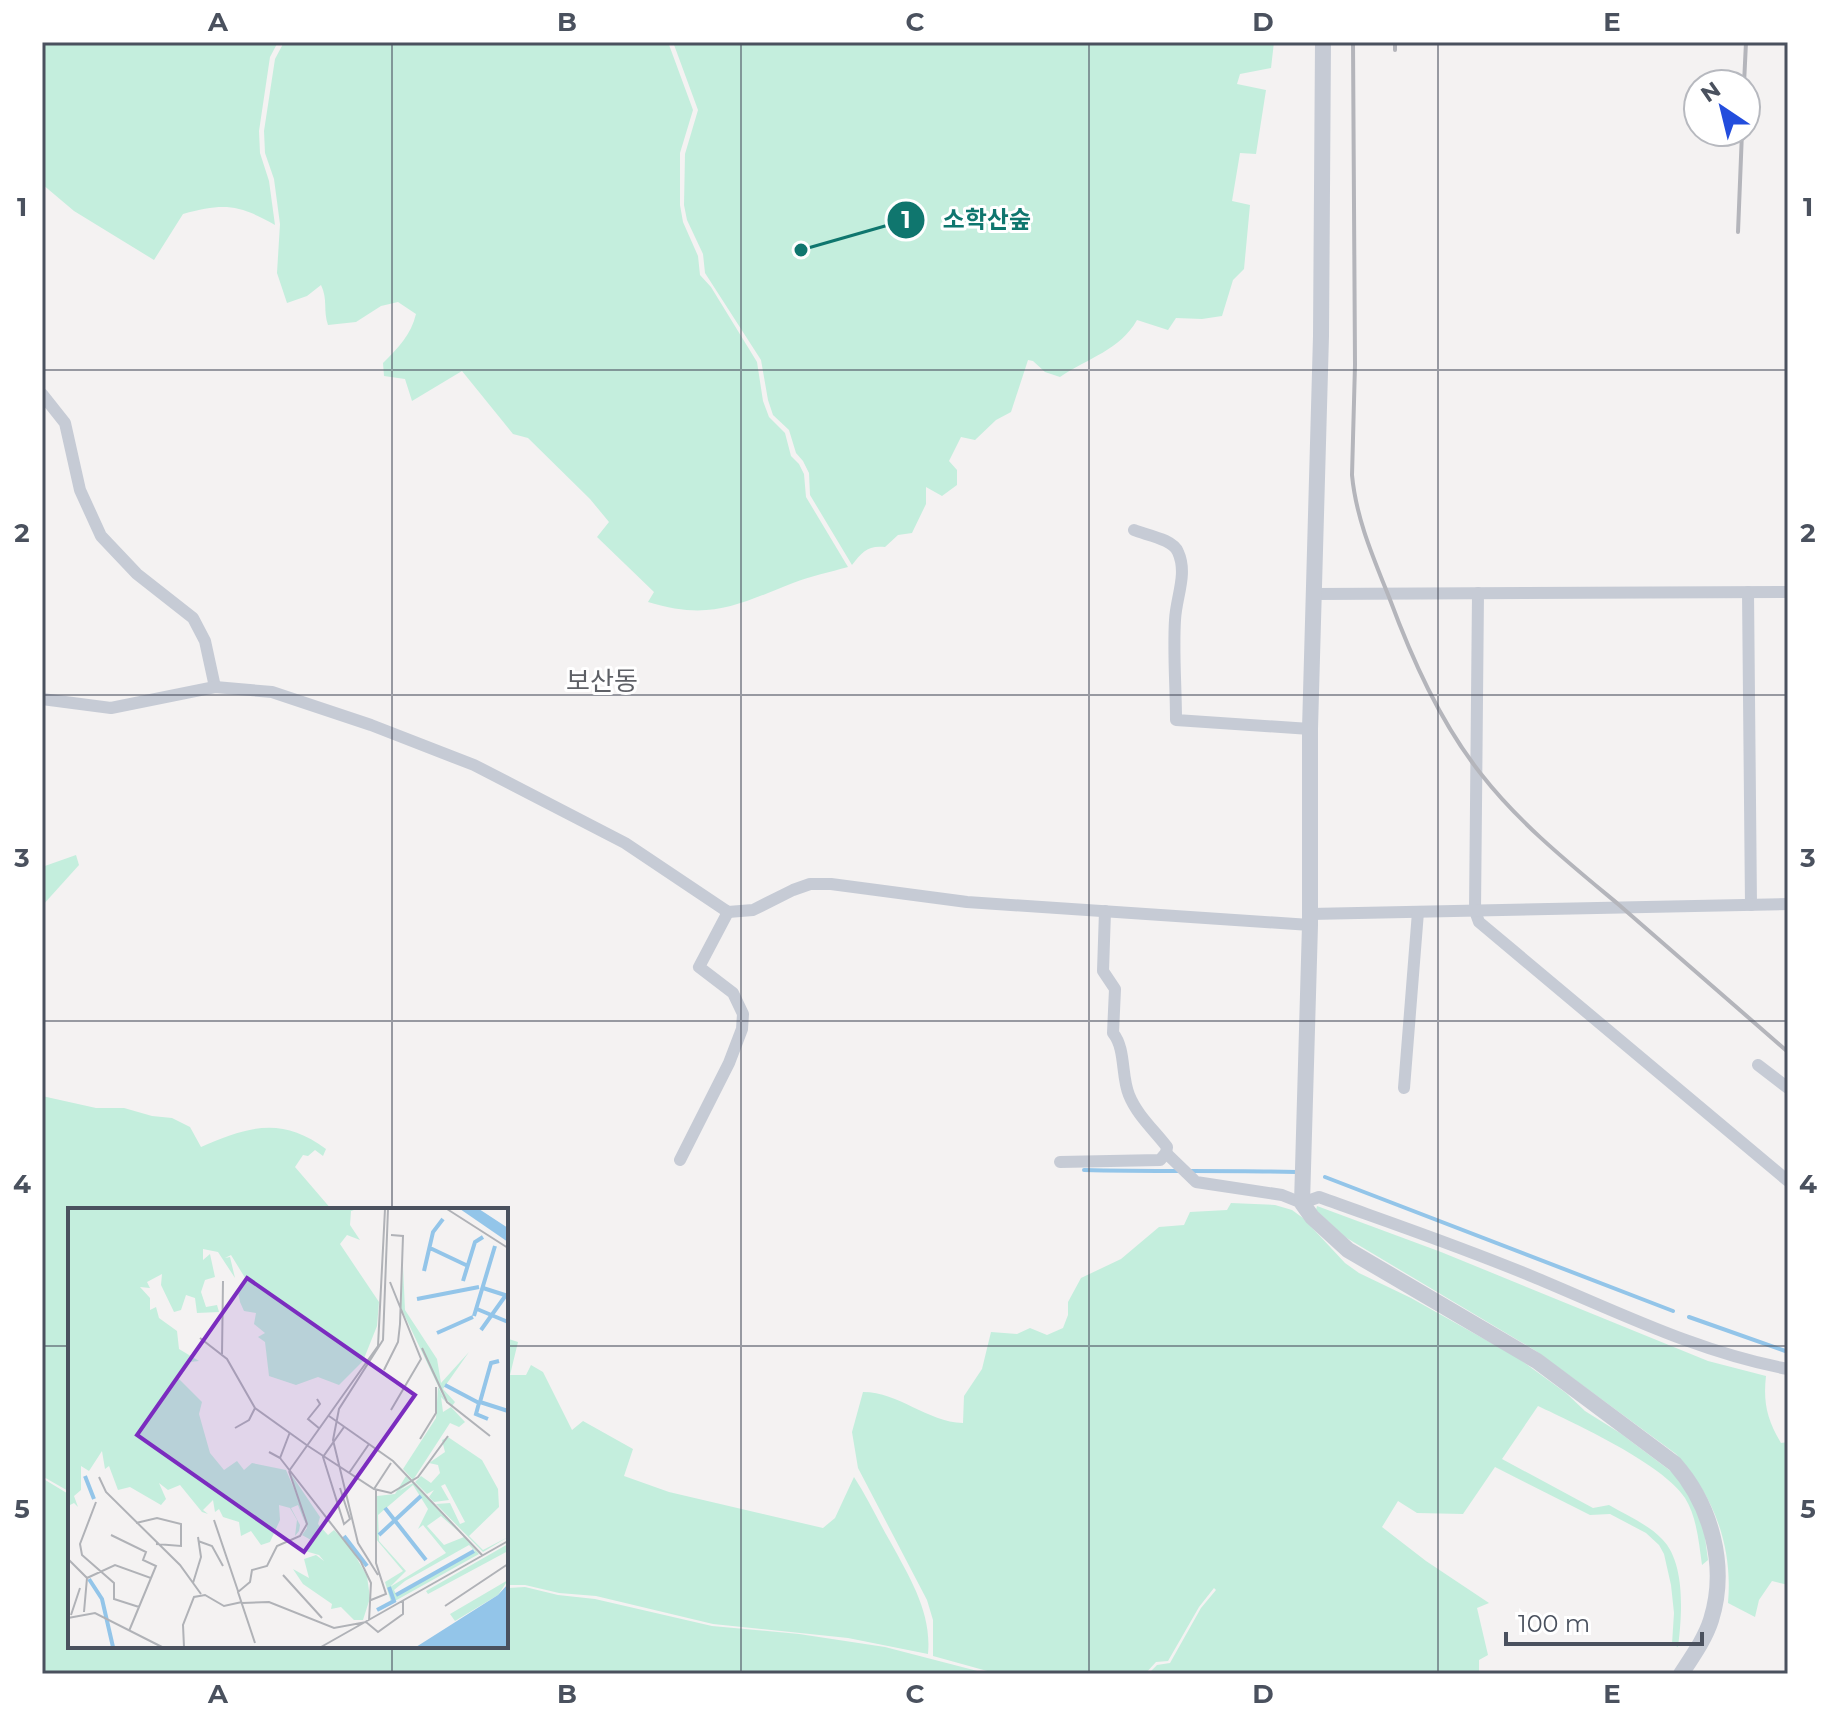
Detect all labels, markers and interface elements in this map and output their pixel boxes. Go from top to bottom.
text: A [207,6,229,38]
text: B [557,6,577,38]
text: C [906,6,925,38]
text: D [1252,6,1274,38]
text: E [1603,6,1621,38]
north arrow [1682,68,1762,148]
text: N [1696,76,1726,108]
text: 1 [17,191,27,223]
text: 1 [1803,191,1813,223]
callout: 소학산숲 [886,196,1047,244]
text: 1 [901,205,911,234]
text: 소학산숲 [943,205,1031,234]
text: 2 [14,517,30,549]
text: 2 [1800,517,1816,549]
district label: 보산동 [566,665,638,697]
text: 3 [13,842,30,874]
text: 3 [1799,842,1816,874]
text: 4 [13,1168,31,1200]
text: 4 [1799,1168,1817,1200]
inset map [68,1208,508,1648]
text: 5 [14,1493,30,1525]
text: 5 [1800,1493,1816,1525]
scale bar [1506,1596,1702,1646]
text: 100 m [1518,1609,1590,1638]
text: A [207,1678,229,1710]
text: B [557,1678,577,1710]
text: C [906,1678,925,1710]
text: D [1252,1678,1274,1710]
text: E [1603,1678,1621,1710]

